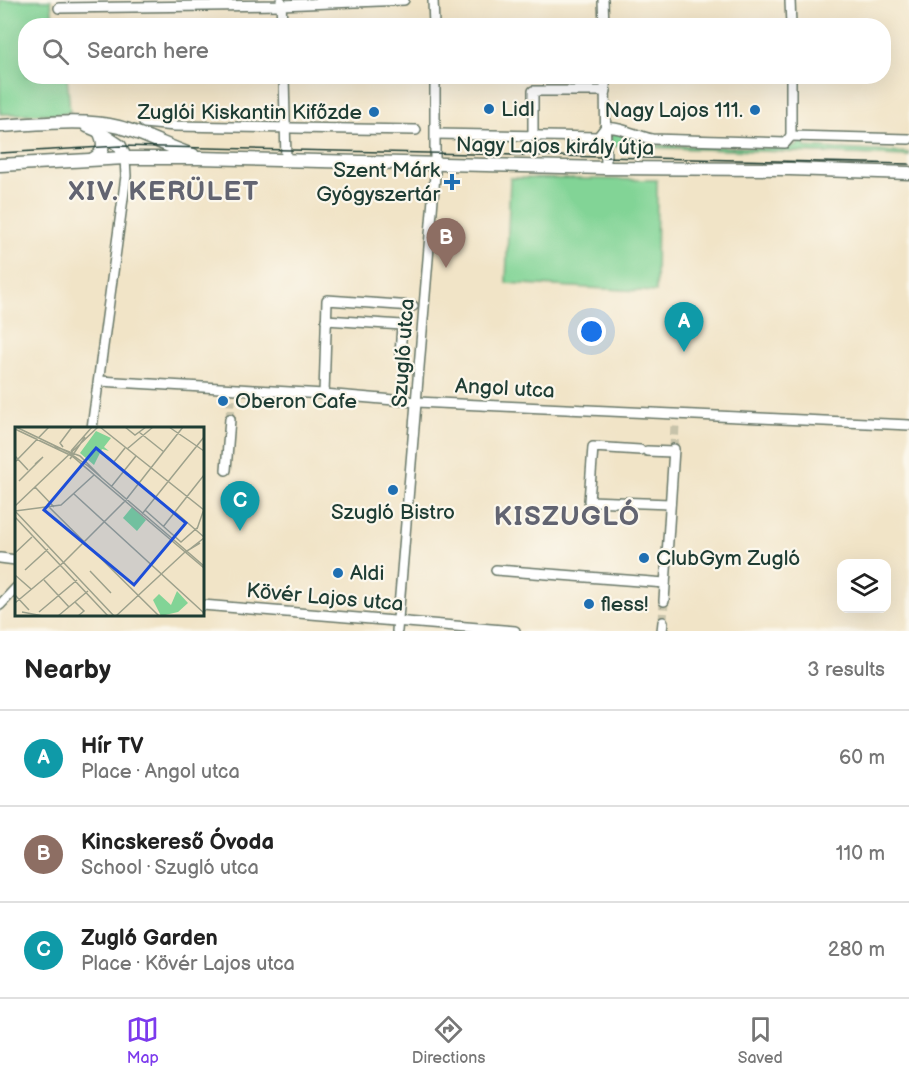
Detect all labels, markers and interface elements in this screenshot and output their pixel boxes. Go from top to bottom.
search box [18,18,891,84]
icon: search [39,35,72,68]
text: Search here [87,38,209,65]
place label: Lidl [501,97,535,122]
place label: Nagy Lajos 111. [605,98,743,123]
place label: Zuglói Kiskantin Kifőzde [136,100,362,125]
marker: Lidl [482,102,496,116]
marker: Nagy Lajos 111. [748,103,762,117]
marker: Zuglói Kiskantin Kifőzde [367,105,381,119]
street label: Nagy Lajos király útja [456,132,654,161]
place label: Szent Márk Gyógyszertár [316,158,441,207]
marker: Szent Márk Gyógyszertár [445,175,459,189]
district label: XIV. KERÜLET [68,176,260,208]
pin: B [426,218,466,268]
street label: Szugló utca [387,298,420,408]
pin: A [664,302,704,352]
your location [577,317,606,346]
street label: Angol utca [455,373,555,404]
place label: Oberon Cafe [235,389,357,414]
marker: Oberon Cafe [216,394,230,408]
inset map [15,427,204,616]
pin: C [220,482,260,531]
marker: Szugló Bistro [386,483,400,497]
district label: KISZUGLÓ [494,499,640,533]
place label: Szugló Bistro [331,500,455,525]
place label: ClubGym Zugló [656,546,800,571]
marker: ClubGym Zugló [637,551,651,565]
map controls [837,559,891,613]
button: layers [837,559,891,613]
place label: Aldi [350,561,384,586]
marker: Aldi [331,566,345,580]
street label: Kövér Lajos utca [245,578,405,617]
place label: fless! [601,592,649,617]
marker: fless! [582,597,596,611]
text: Nearby [24,655,111,686]
text: 3 results [807,658,885,682]
text: Hír TV [81,733,143,760]
text: A [37,746,50,770]
text: 60 m [839,746,885,770]
text: Place · Angol utca [81,760,240,784]
text: Kincskereső Óvoda [81,829,274,856]
text: B [36,842,51,866]
text: 110 m [836,842,885,866]
text: School · Szugló utca [81,856,259,880]
text: Zugló Garden [81,925,218,952]
text: C [36,938,51,962]
text: 280 m [828,938,885,962]
text: Place · Kövér Lajos utca [81,952,295,976]
tab: Map [126,1013,159,1068]
tab: Directions [412,1013,485,1068]
tab: Saved [738,1013,783,1068]

